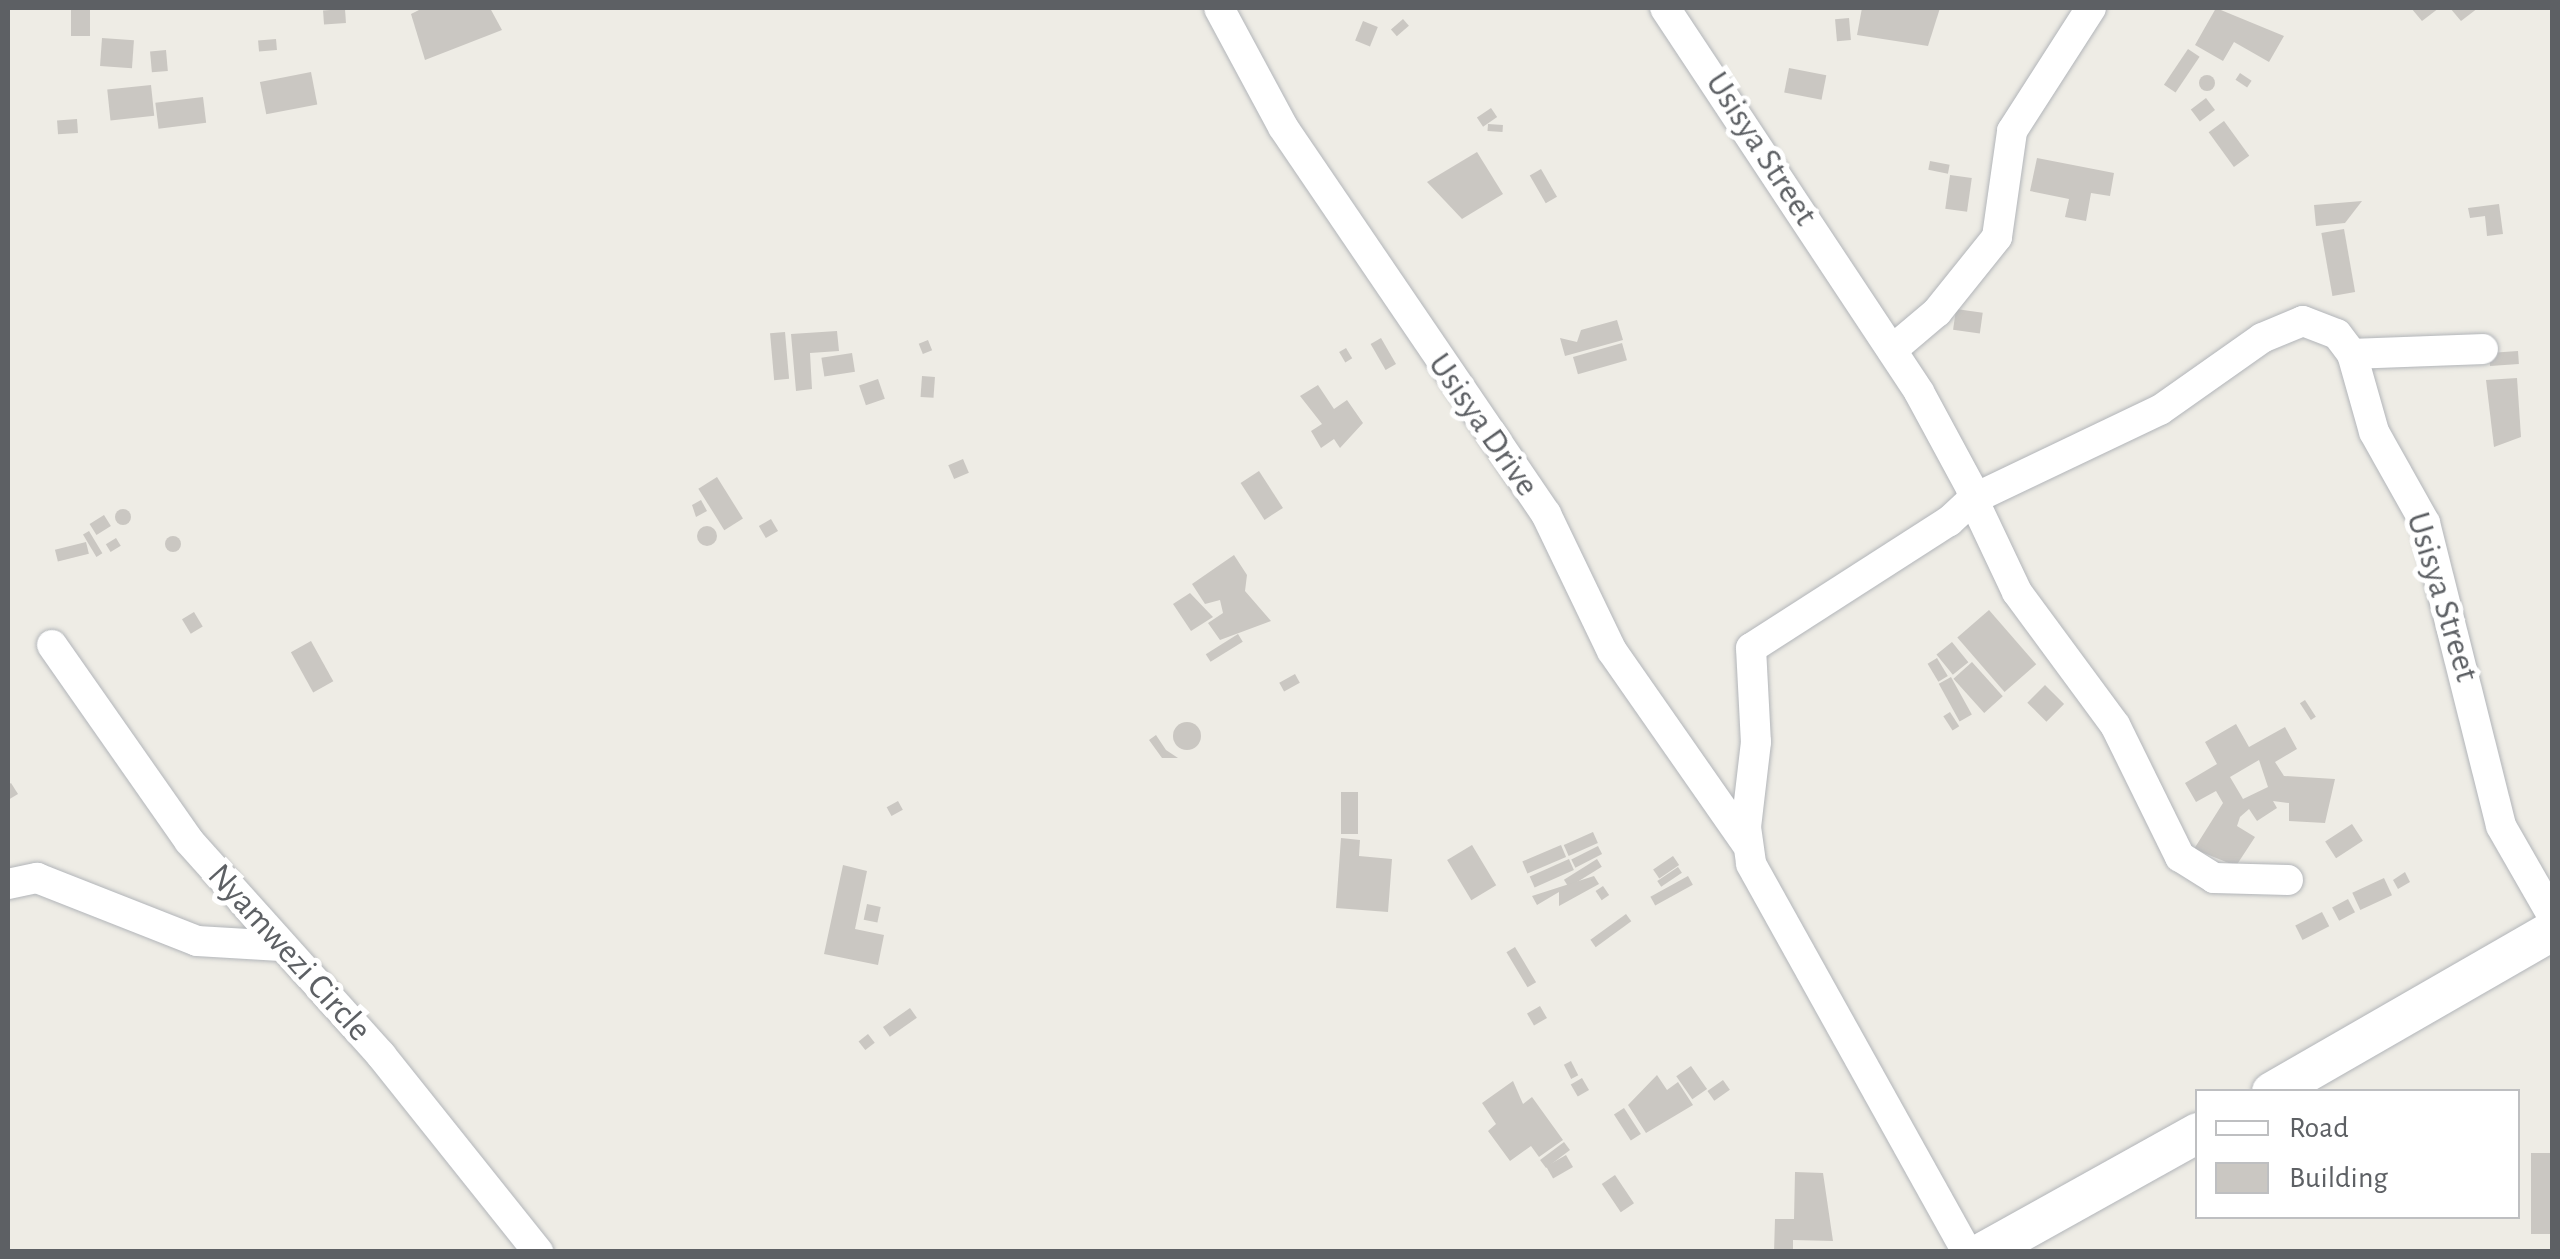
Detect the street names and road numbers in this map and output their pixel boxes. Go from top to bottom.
street label: Usisya Street [1696,64,1826,234]
street label: Usisya Drive [1418,345,1548,505]
street label: Usisya Street [2396,507,2488,687]
street label: Nyamwezi Circle [198,856,380,1050]

